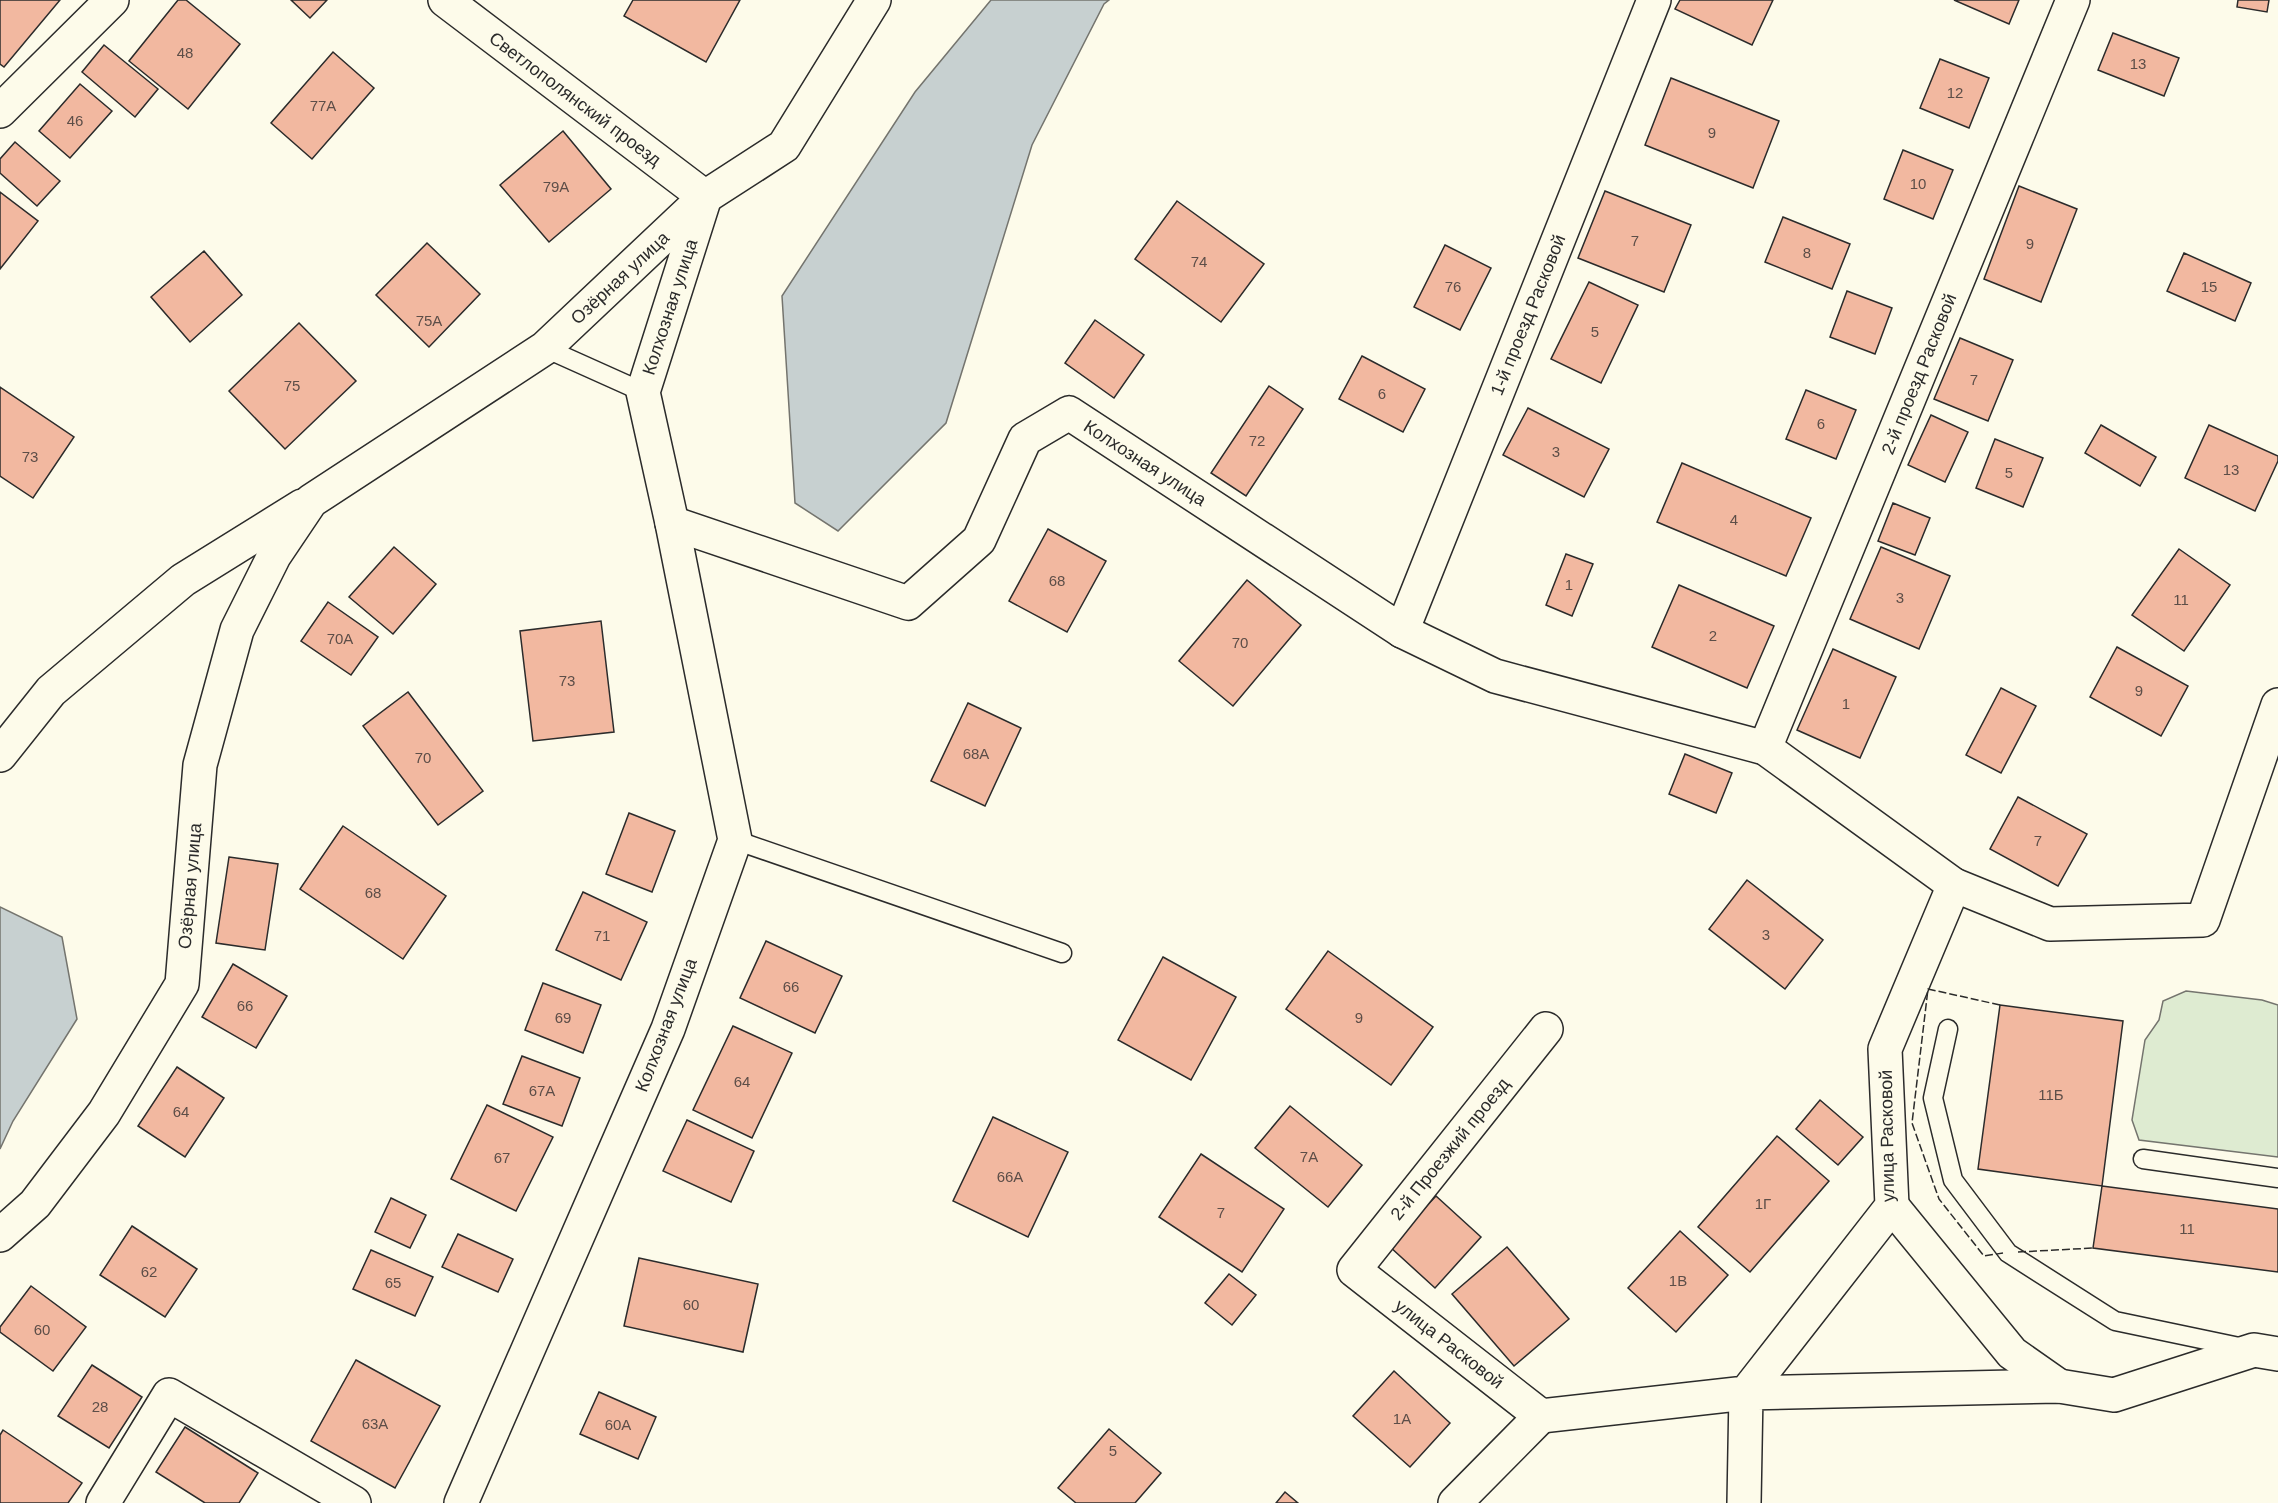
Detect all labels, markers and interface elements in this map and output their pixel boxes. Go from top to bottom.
street label: Светлополянский проезд [485,28,665,170]
house number: 48 [177,44,193,61]
house number: 13 [2130,55,2146,72]
house number: 12 [1947,84,1963,101]
house number: 77А [310,97,336,114]
house number: 46 [67,112,83,129]
house number: 9 [1708,124,1716,141]
house number: 10 [1910,175,1926,192]
house number: 79А [543,178,569,195]
street label: Озёрная улица [567,227,674,328]
street label: 1-й проезд Расковой [1487,232,1569,398]
house number: 7 [1631,232,1639,249]
house number: 9 [2026,235,2034,252]
street label: Колхозная улица [639,236,702,377]
house number: 8 [1803,244,1811,261]
house number: 74 [1191,253,1207,270]
house number: 76 [1445,278,1461,295]
house number: 15 [2201,278,2217,295]
street label: 2-й проезд Расковой [1878,291,1960,457]
house number: 75А [416,312,442,329]
house number: 5 [1591,323,1599,340]
house number: 7 [1970,371,1978,388]
house number: 75 [284,377,300,394]
house number: 6 [1378,385,1386,402]
house number: 6 [1817,415,1825,432]
street label: Колхозная улица [1080,416,1211,510]
house number: 72 [1249,432,1265,449]
house number: 3 [1552,443,1560,460]
house number: 73 [22,448,38,465]
house number: 13 [2223,461,2239,478]
house number: 5 [2005,464,2013,481]
house number: 4 [1730,511,1738,528]
house number: 68 [1049,572,1065,589]
house number: 1 [1565,576,1573,593]
house number: 3 [1896,589,1904,606]
house number: 11 [2173,591,2189,608]
house number: 2 [1709,627,1717,644]
house number: 70А [327,630,353,647]
house number: 70 [1232,634,1248,651]
house number: 73 [559,672,575,689]
house number: 9 [2135,682,2143,699]
house number: 1 [1842,695,1850,712]
house number: 68А [963,745,989,762]
house number: 70 [415,749,431,766]
street label: Озёрная улица [175,821,206,950]
house number: 7 [2034,832,2042,849]
house number: 68 [365,884,381,901]
house number: 3 [1762,926,1770,943]
house number: 71 [594,927,610,944]
street label: Колхозная улица [631,954,701,1095]
house number: 66 [783,978,799,995]
house number: 66 [237,997,253,1014]
house number: 69 [555,1009,571,1026]
house number: 9 [1355,1009,1363,1026]
street label: улица Расковой [1876,1070,1898,1202]
house number: 64 [734,1073,750,1090]
street label: 2-й Проезжий проезд [1387,1074,1514,1224]
house number: 67А [529,1082,555,1099]
house number: 11Б [2038,1086,2064,1103]
house number: 64 [173,1103,189,1120]
house number: 7А [1300,1148,1318,1165]
house number: 67 [494,1149,510,1166]
house number: 66А [997,1168,1023,1185]
house number: 1Г [1755,1195,1771,1212]
house number: 7 [1217,1204,1225,1221]
house number: 11 [2179,1220,2195,1237]
house number: 62 [141,1263,157,1280]
house number: 1В [1669,1272,1687,1289]
house number: 65 [385,1274,401,1291]
street label: улица Расковой [1391,1295,1507,1393]
house number: 60 [683,1296,699,1313]
house number: 60 [34,1321,50,1338]
house number: 28 [92,1398,108,1415]
house number: 1А [1393,1410,1411,1427]
house number: 63А [362,1415,388,1432]
house number: 60А [605,1416,631,1433]
house number: 5 [1109,1442,1117,1459]

